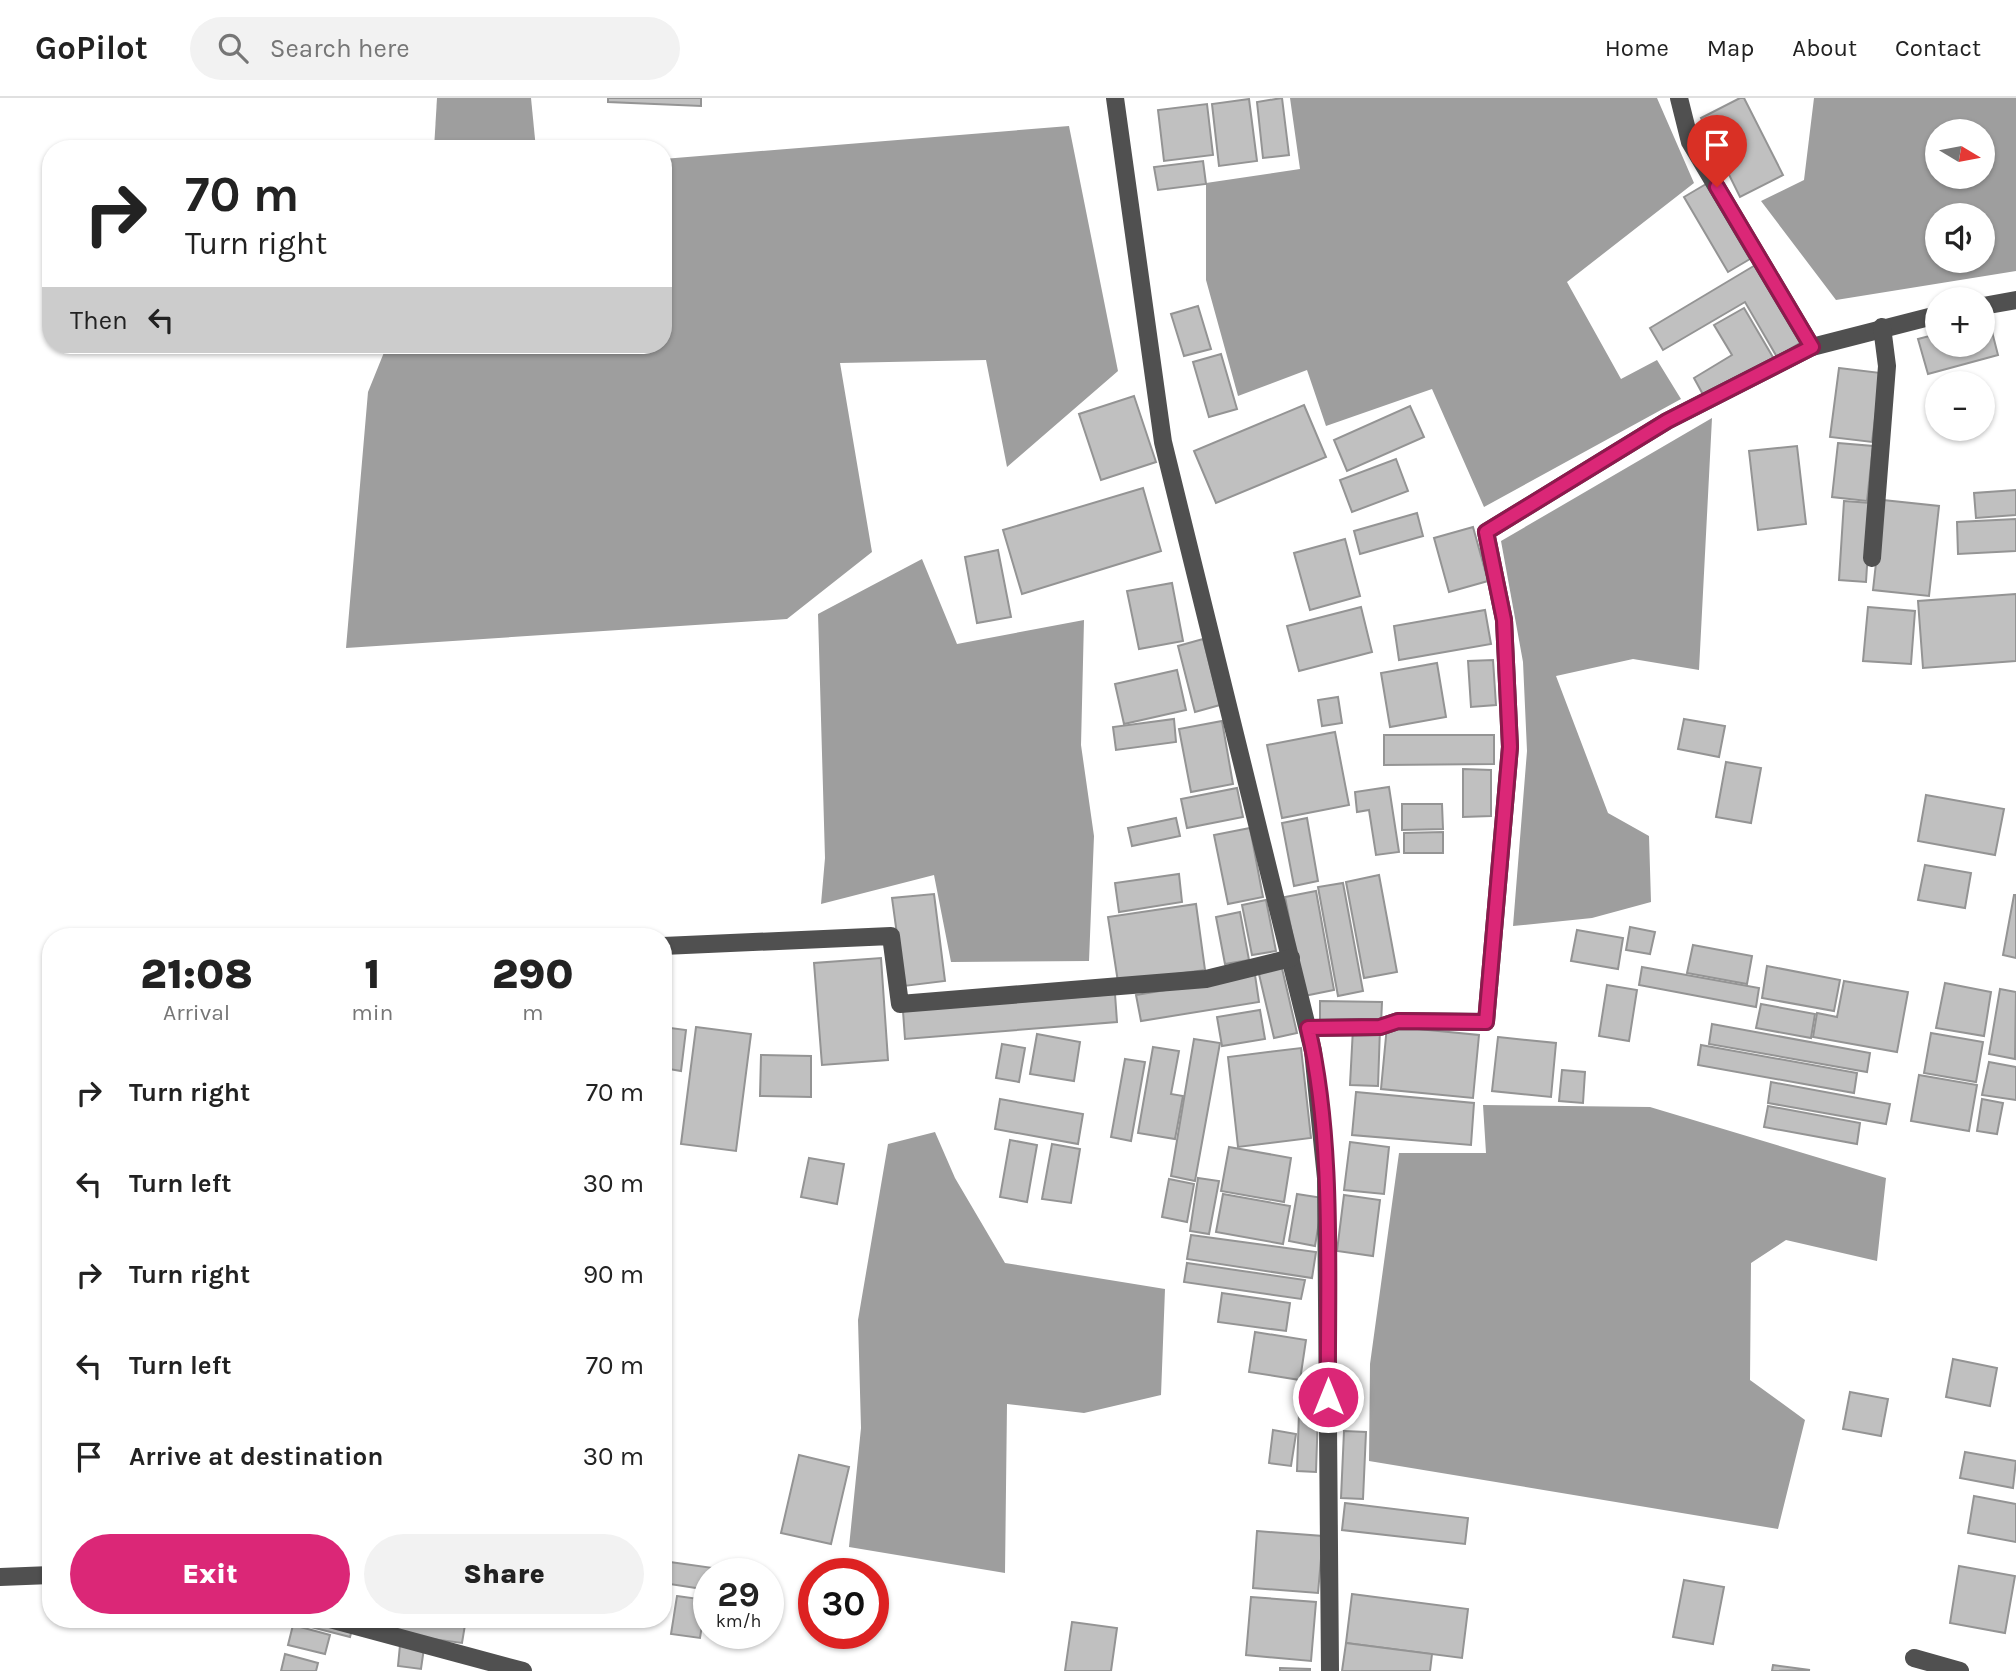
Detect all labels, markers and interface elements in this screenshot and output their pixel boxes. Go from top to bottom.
search box [190,17,680,80]
text: GoPilot [35,29,148,67]
icon: search [214,29,252,67]
text: Search here [270,33,410,64]
text: Home [1605,34,1669,62]
text: Map [1707,34,1754,62]
text: About [1792,34,1857,62]
text: Contact [1895,34,1981,62]
pin [1687,115,1747,187]
north arrow [1925,119,1995,189]
map controls [1925,119,1995,441]
icon: arrive [1698,126,1736,164]
text: 70 m [185,166,299,223]
icon: right [70,168,161,259]
button: sound [1925,203,1995,273]
text: Turn right [185,225,327,262]
button: + [1925,287,1995,357]
icon: left [142,301,180,339]
text: Then [70,305,128,336]
button: − [1925,371,1995,441]
text: 21:08 [140,949,253,999]
text: 1 [364,949,380,999]
text: 290 [492,949,574,999]
text: Arrival [163,999,230,1026]
text: min [351,999,394,1026]
text: m [522,999,544,1026]
icon: right [70,1074,108,1112]
text: Turn right [129,1077,250,1108]
text: 70 m [586,1077,644,1108]
icon: left [70,1165,108,1203]
text: Turn left [129,1168,231,1199]
text: 30 m [583,1168,644,1199]
icon: right [70,1256,108,1294]
text: Turn right [129,1259,250,1290]
text: 90 m [583,1259,644,1290]
icon: left [70,1347,108,1385]
text: Turn left [129,1350,231,1381]
text: 70 m [586,1350,644,1381]
position arrow [1291,1360,1365,1434]
icon: arrive [70,1438,108,1476]
text: Arrive at destination [129,1441,383,1472]
text: 30 m [583,1441,644,1472]
button: Exit [70,1534,350,1614]
button: Share [364,1534,644,1614]
speed limit sign: 30 [798,1558,889,1649]
text: 29 [717,1574,760,1615]
text: km/h [716,1610,761,1632]

